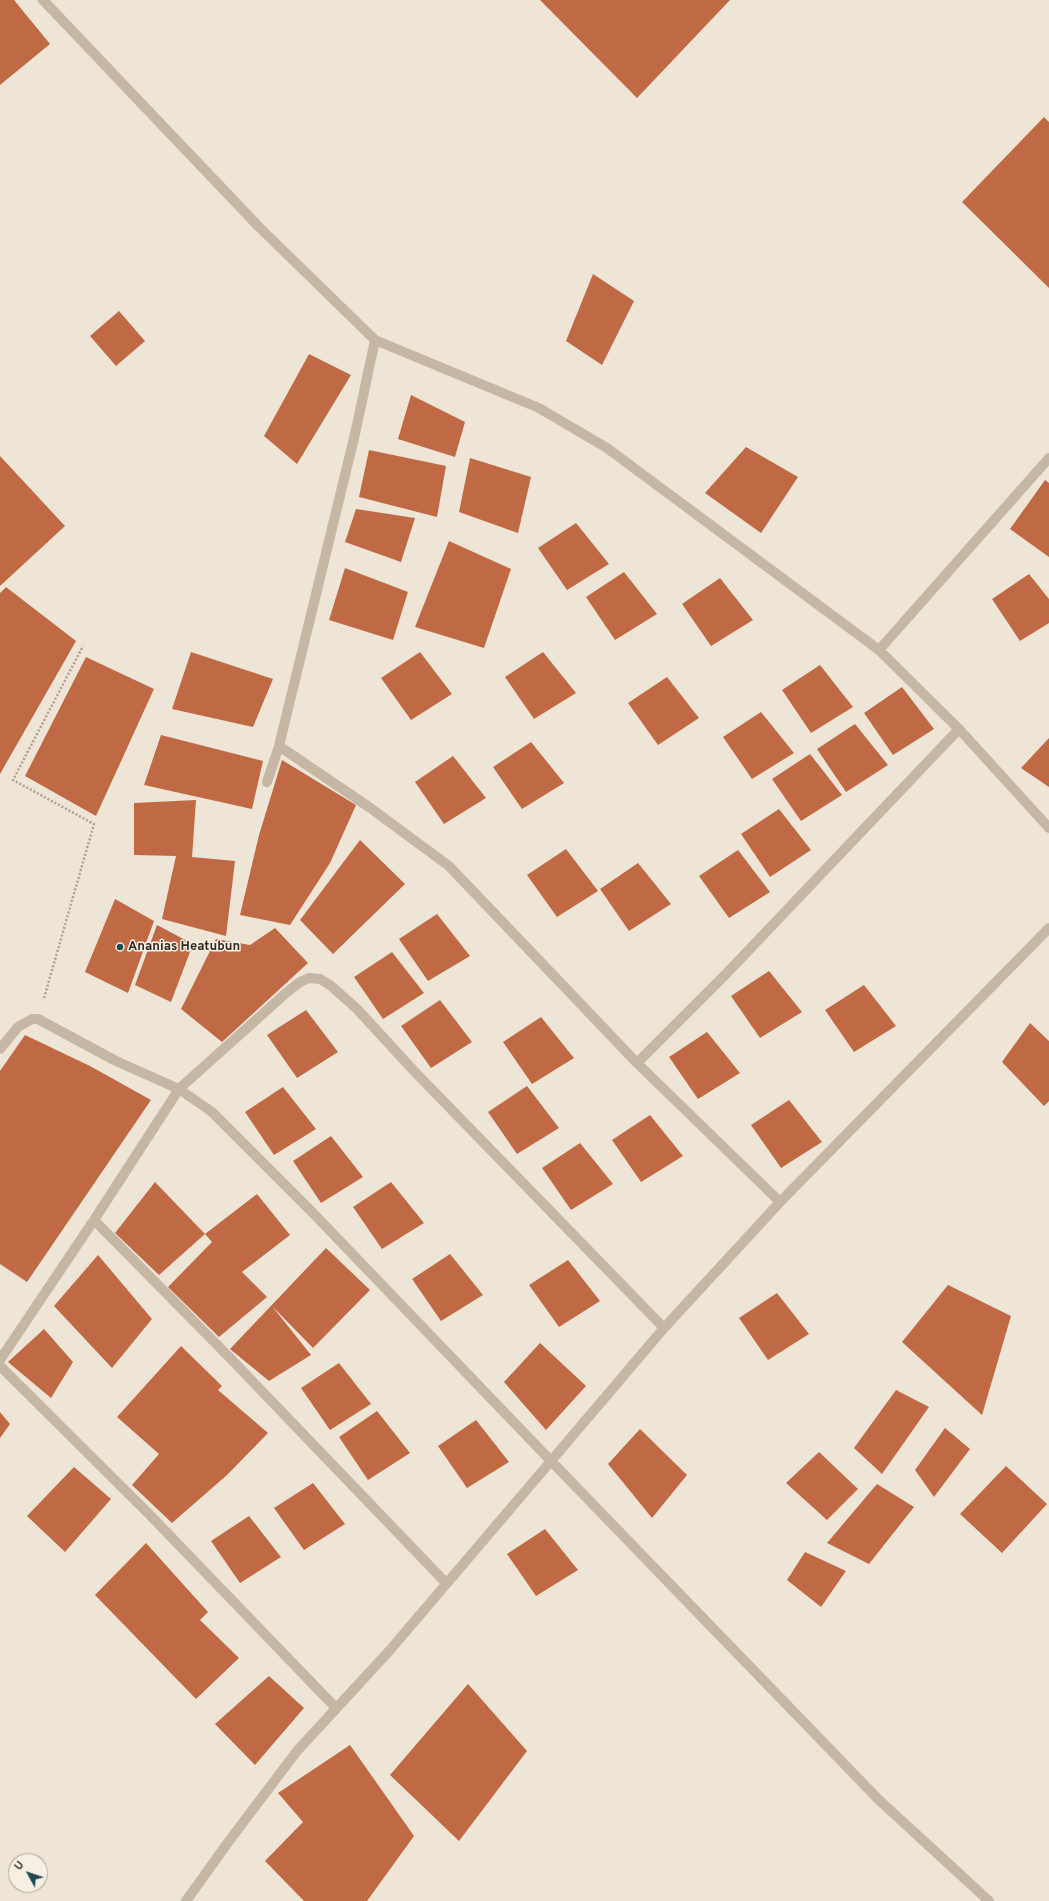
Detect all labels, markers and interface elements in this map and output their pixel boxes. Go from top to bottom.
place label: Ananias Heatubun [128,939,240,955]
marker: Ananias Heatubun [115,942,125,952]
north arrow [8,1853,48,1893]
text: U [12,1858,27,1873]

